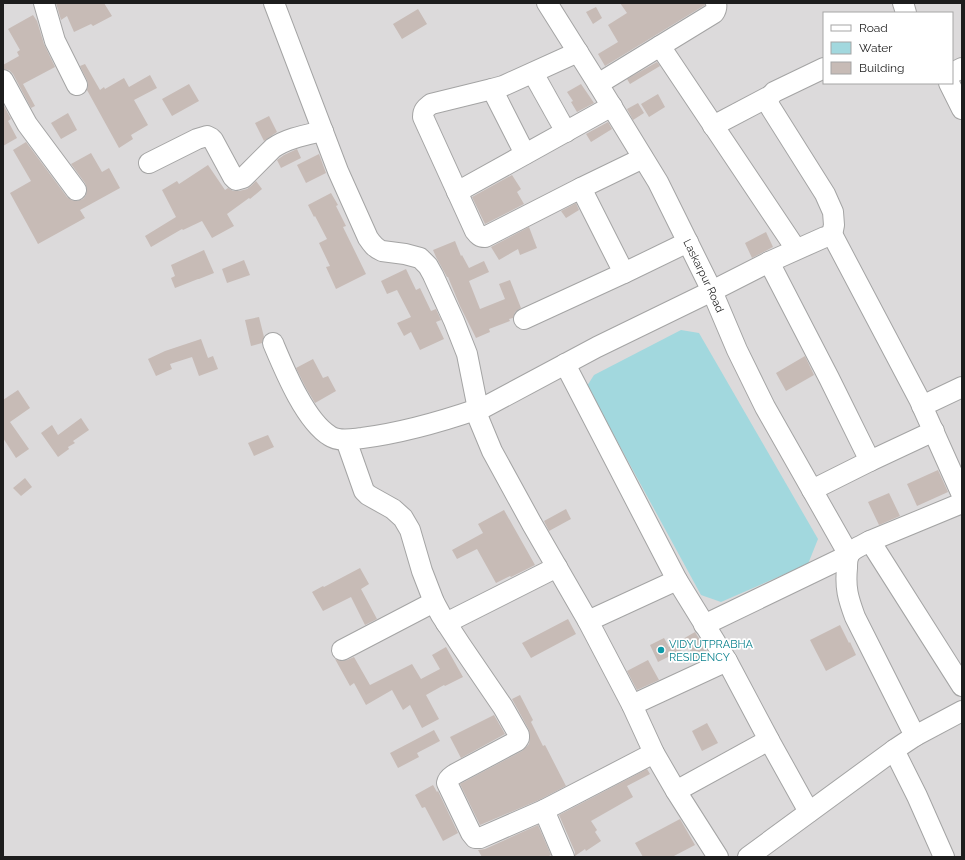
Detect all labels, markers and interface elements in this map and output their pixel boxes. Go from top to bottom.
legend [823,12,953,84]
text: Road [859,21,888,35]
text: Water [859,41,893,55]
text: Building [859,61,905,75]
street label: Laskarpur Road [681,237,727,314]
place label: VIDYUTPRABHA RESIDENCY [669,638,754,664]
marker: VIDYUTPRABHA RESIDENCY [656,645,666,655]

